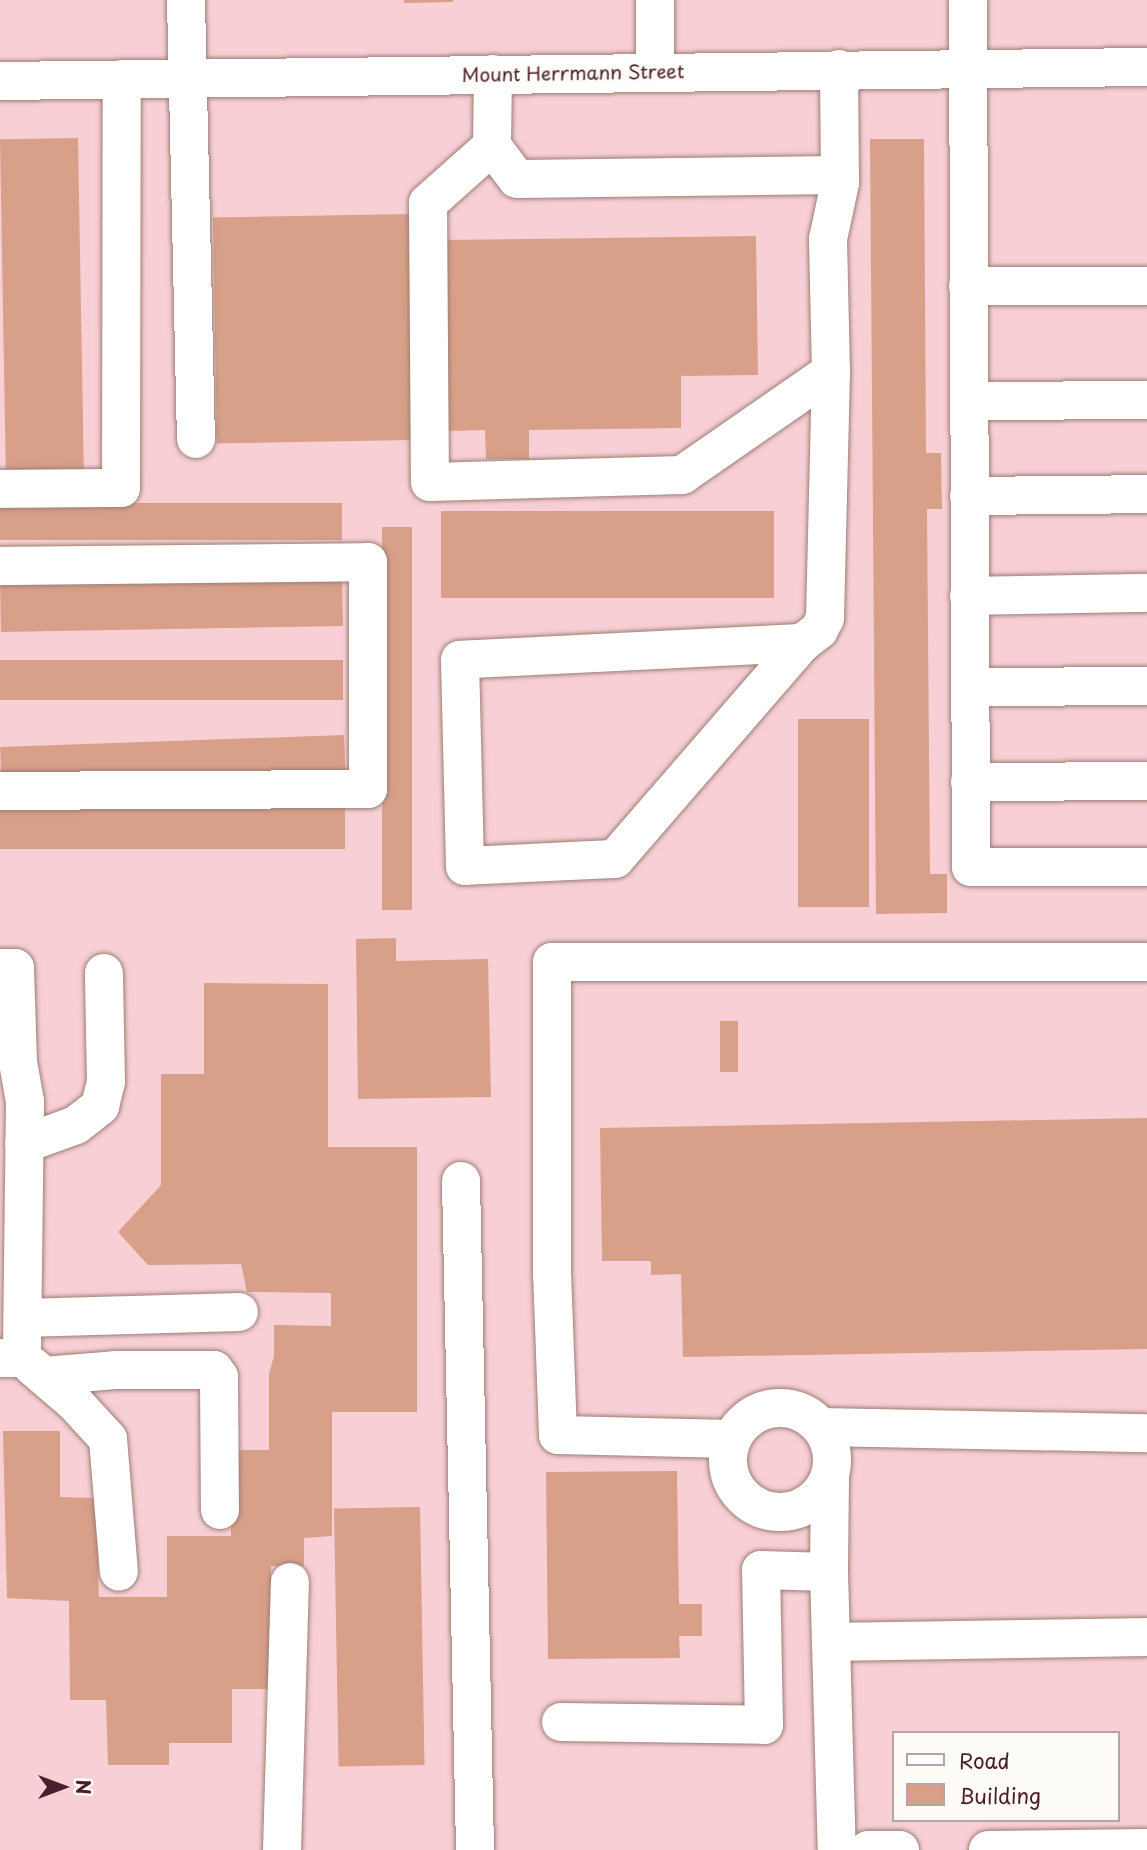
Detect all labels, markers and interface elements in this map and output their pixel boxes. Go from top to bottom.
street label: Mount Herrmann Street [461,60,685,86]
legend [892,1731,1119,1822]
text: Road [959,1744,1010,1776]
north arrow [28,1752,98,1822]
text: N [70,1779,98,1795]
text: Building [959,1779,1041,1811]

